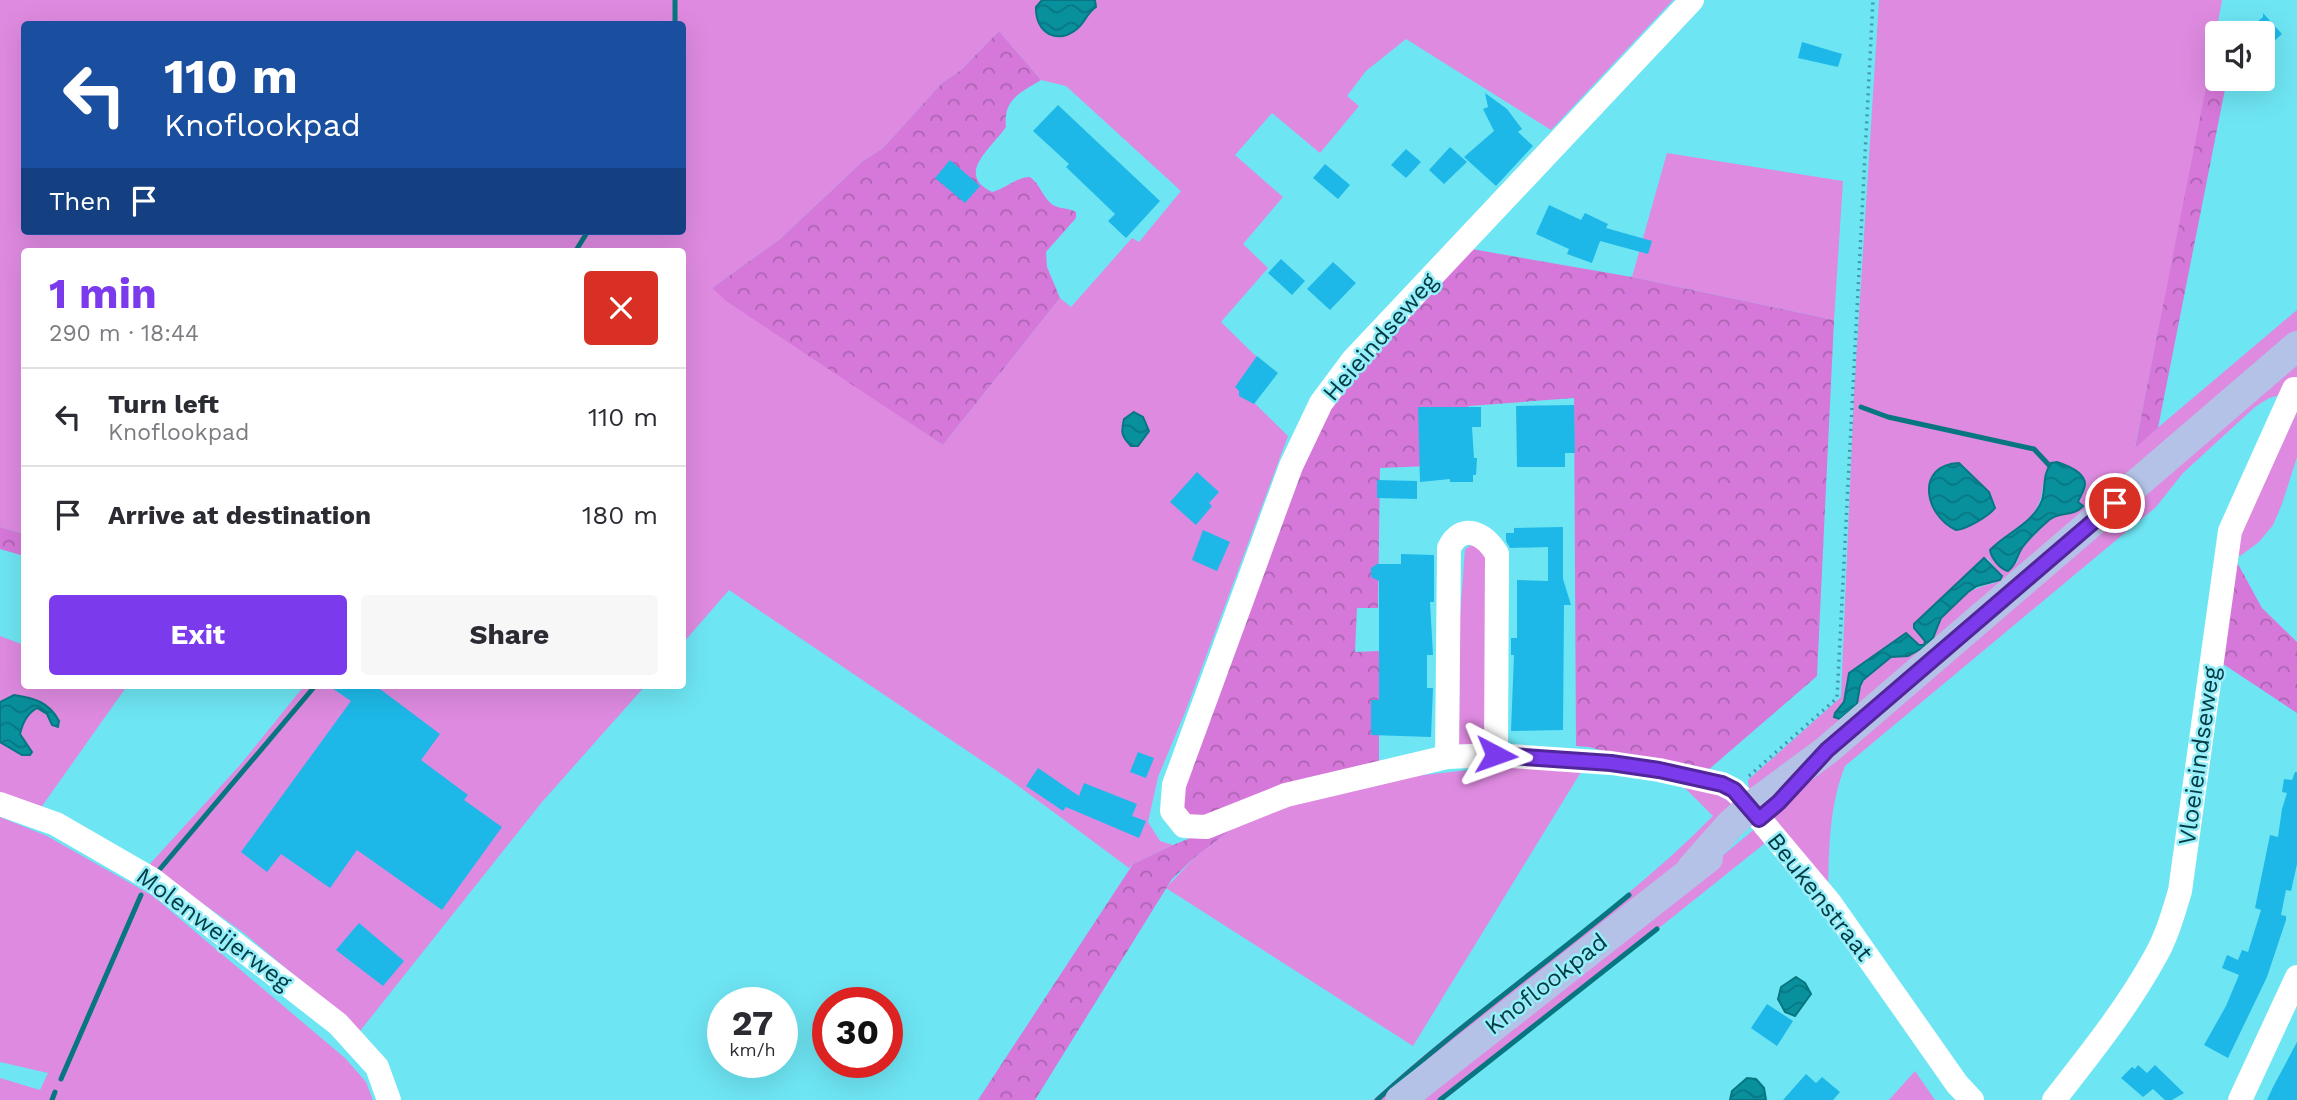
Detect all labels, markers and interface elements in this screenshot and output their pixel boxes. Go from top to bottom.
map controls [2205,21,2275,91]
button: sound [2205,21,2275,91]
text: 110 m [164,47,298,105]
icon: left [49,49,140,140]
text: Knoflookpad [164,106,361,144]
icon: arrive [125,182,163,220]
text: Then [49,186,111,216]
street label: Heieindseweg [1317,267,1443,407]
text: 1 min [49,269,157,318]
button: close [584,271,658,345]
text: 290 m · 18:44 [49,320,199,347]
text: Turn left [108,389,219,419]
icon: left [49,398,87,436]
text: 110 m [588,402,658,432]
text: Knoflookpad [108,419,250,446]
pin [2085,473,2145,533]
icon: arrive [2096,484,2134,522]
icon: arrive [49,496,87,534]
text: Arrive at destination [108,500,371,530]
text: 180 m [582,500,658,530]
button: Exit [49,595,347,675]
button: Share [361,595,658,675]
street label: Vloeieindseweg [2173,665,2225,847]
position arrow [1459,718,1533,792]
street label: Beukenstraat [1761,827,1879,967]
street label: Molenweijerweg [131,862,297,997]
street label: Knoflookpad [1479,928,1613,1040]
speed limit sign: 30 [812,987,903,1078]
text: 27 [732,1002,773,1044]
text: km/h [729,1039,776,1060]

